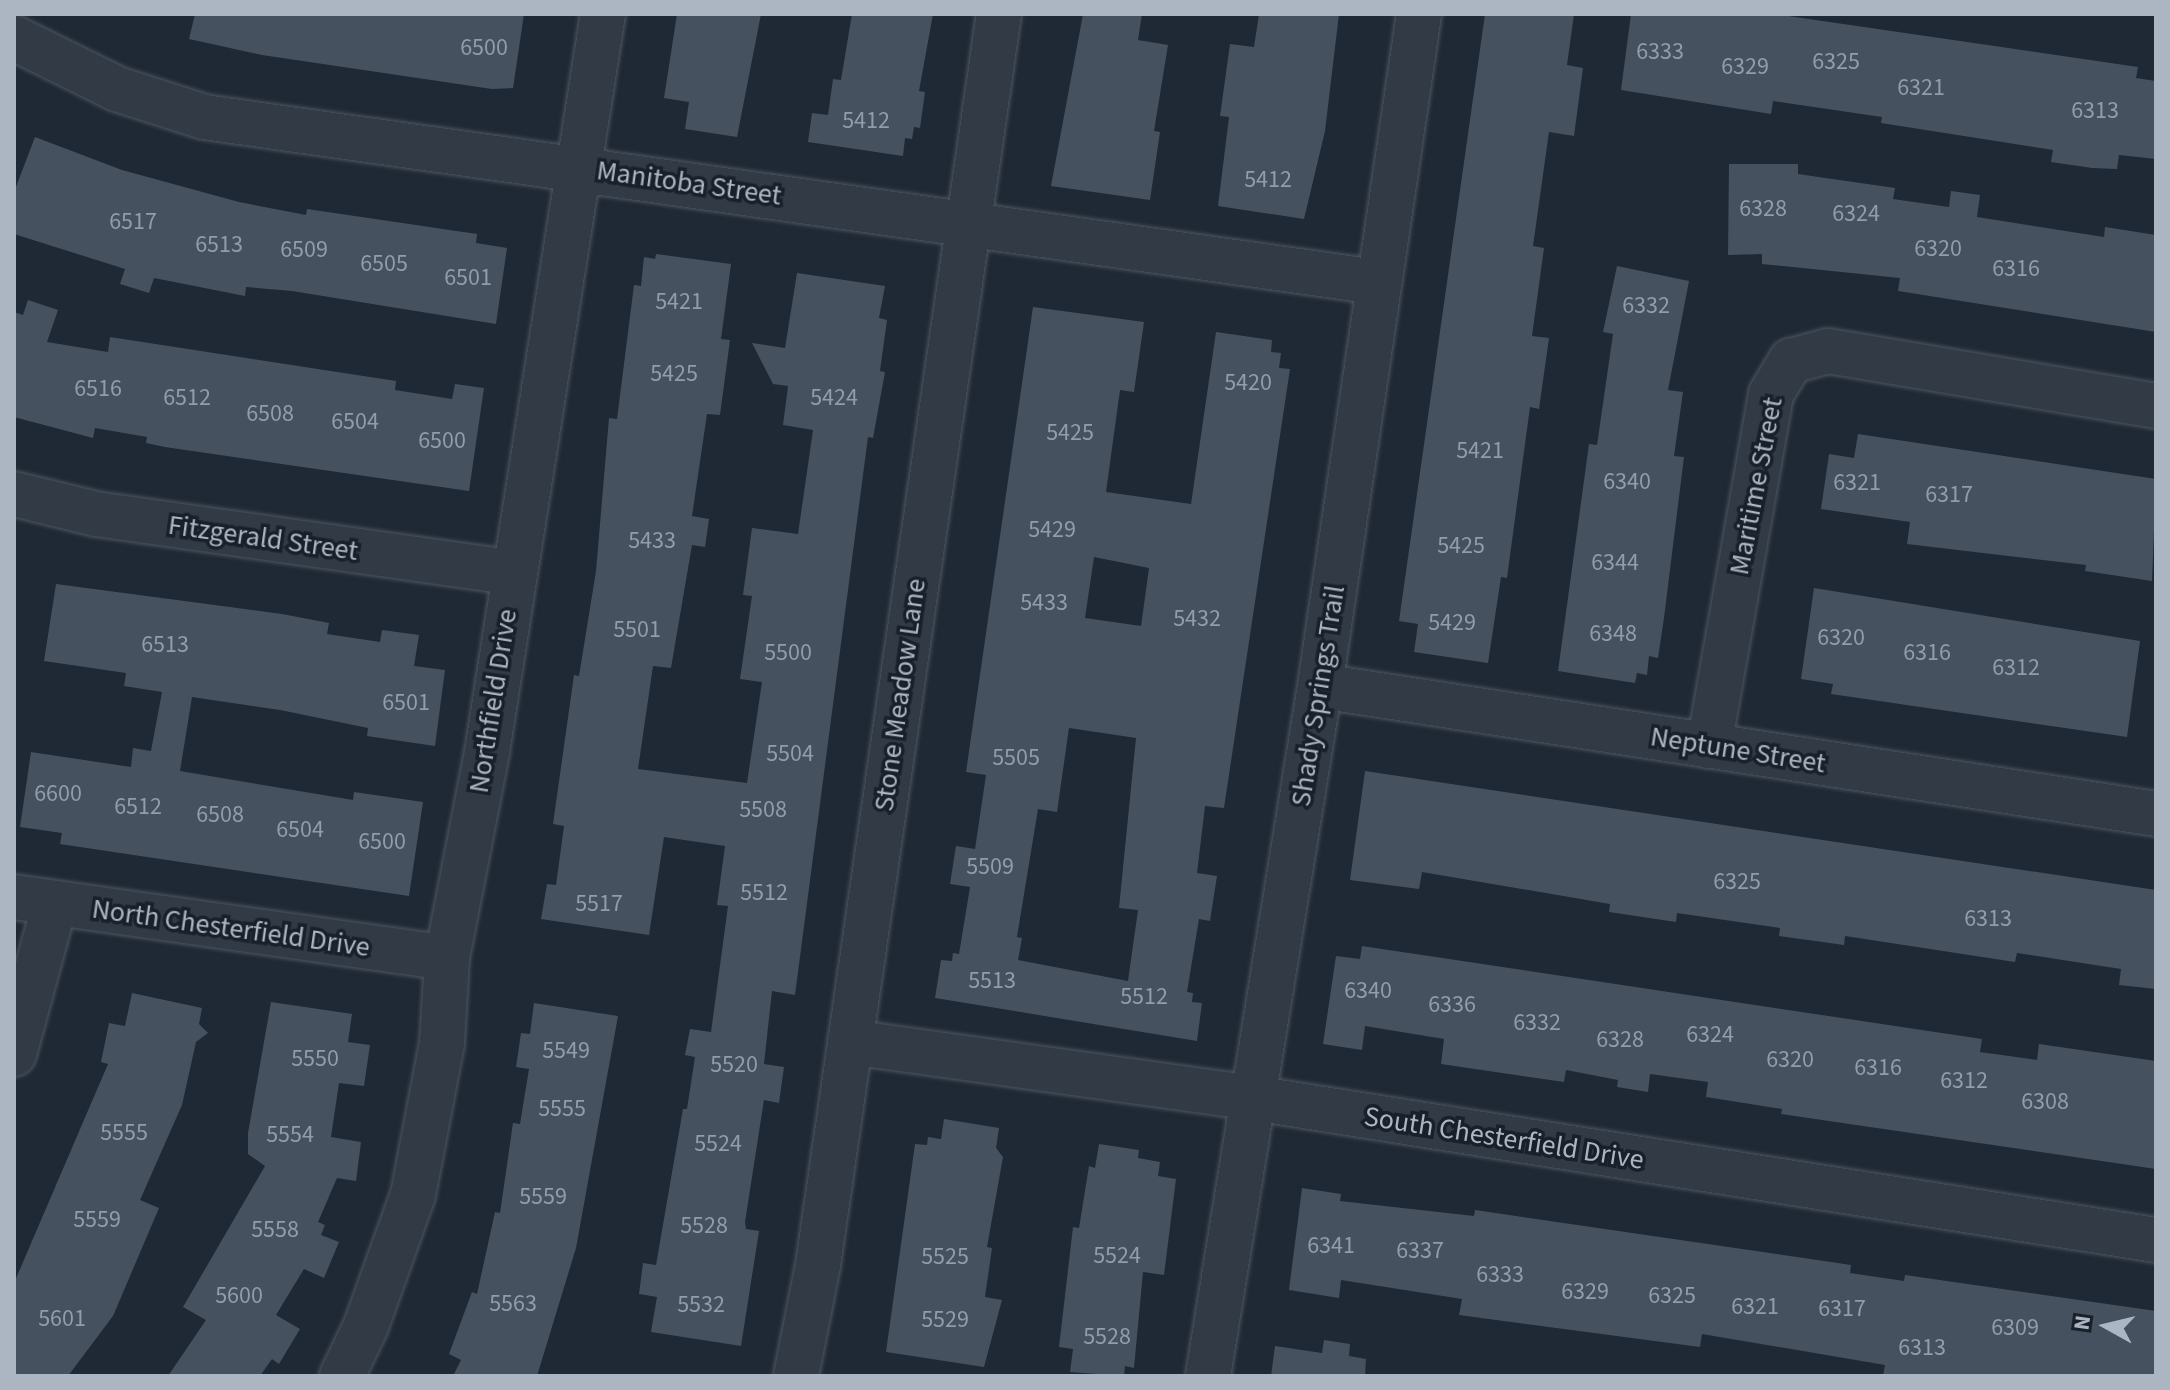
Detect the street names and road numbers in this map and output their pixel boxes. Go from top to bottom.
street label: Manitoba Street [595,153,783,213]
street label: Maritime Street [1722,394,1790,578]
street label: Fitzgerald Street [166,508,360,568]
street label: Stone Meadow Lane [867,577,933,813]
street label: Shady Springs Trail [1284,583,1352,809]
street label: Northfield Drive [462,607,524,795]
street label: Neptune Street [1648,720,1828,780]
street label: North Chesterfield Drive [90,892,372,964]
street label: South Chesterfield Drive [1362,1099,1646,1177]

